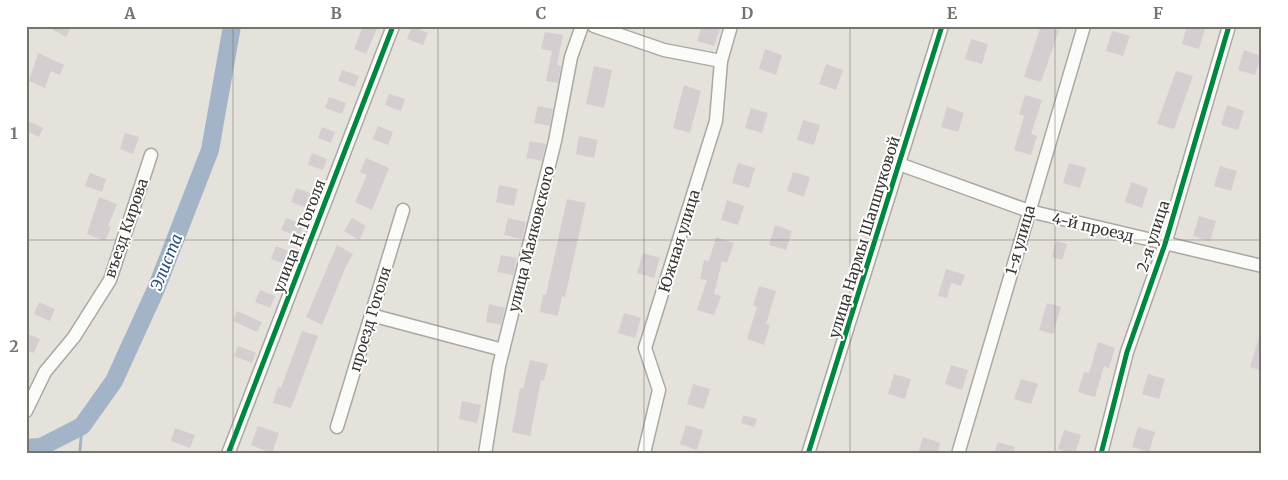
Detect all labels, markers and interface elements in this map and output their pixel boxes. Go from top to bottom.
text: A [123,3,136,23]
text: B [330,3,342,23]
text: C [536,3,546,23]
text: D [741,3,753,23]
text: E [947,3,958,23]
text: F [1153,3,1163,23]
text: 1 [10,123,18,143]
street label: улица Нармы Шапшуковой [824,134,904,340]
street label: улица Маяковского [504,164,558,314]
street label: въезд Кирова [100,176,152,280]
street label: улица Н. Гоголя [269,176,329,295]
street label: Южная улица [654,187,704,295]
street label: 2-я улица [1133,198,1173,274]
street label: 1-я улица [1001,203,1039,277]
street label: 4-й проезд [1050,208,1136,246]
water label: Элиста [146,231,186,293]
street label: проезд Гоголя [345,264,395,374]
text: 2 [9,336,19,356]

